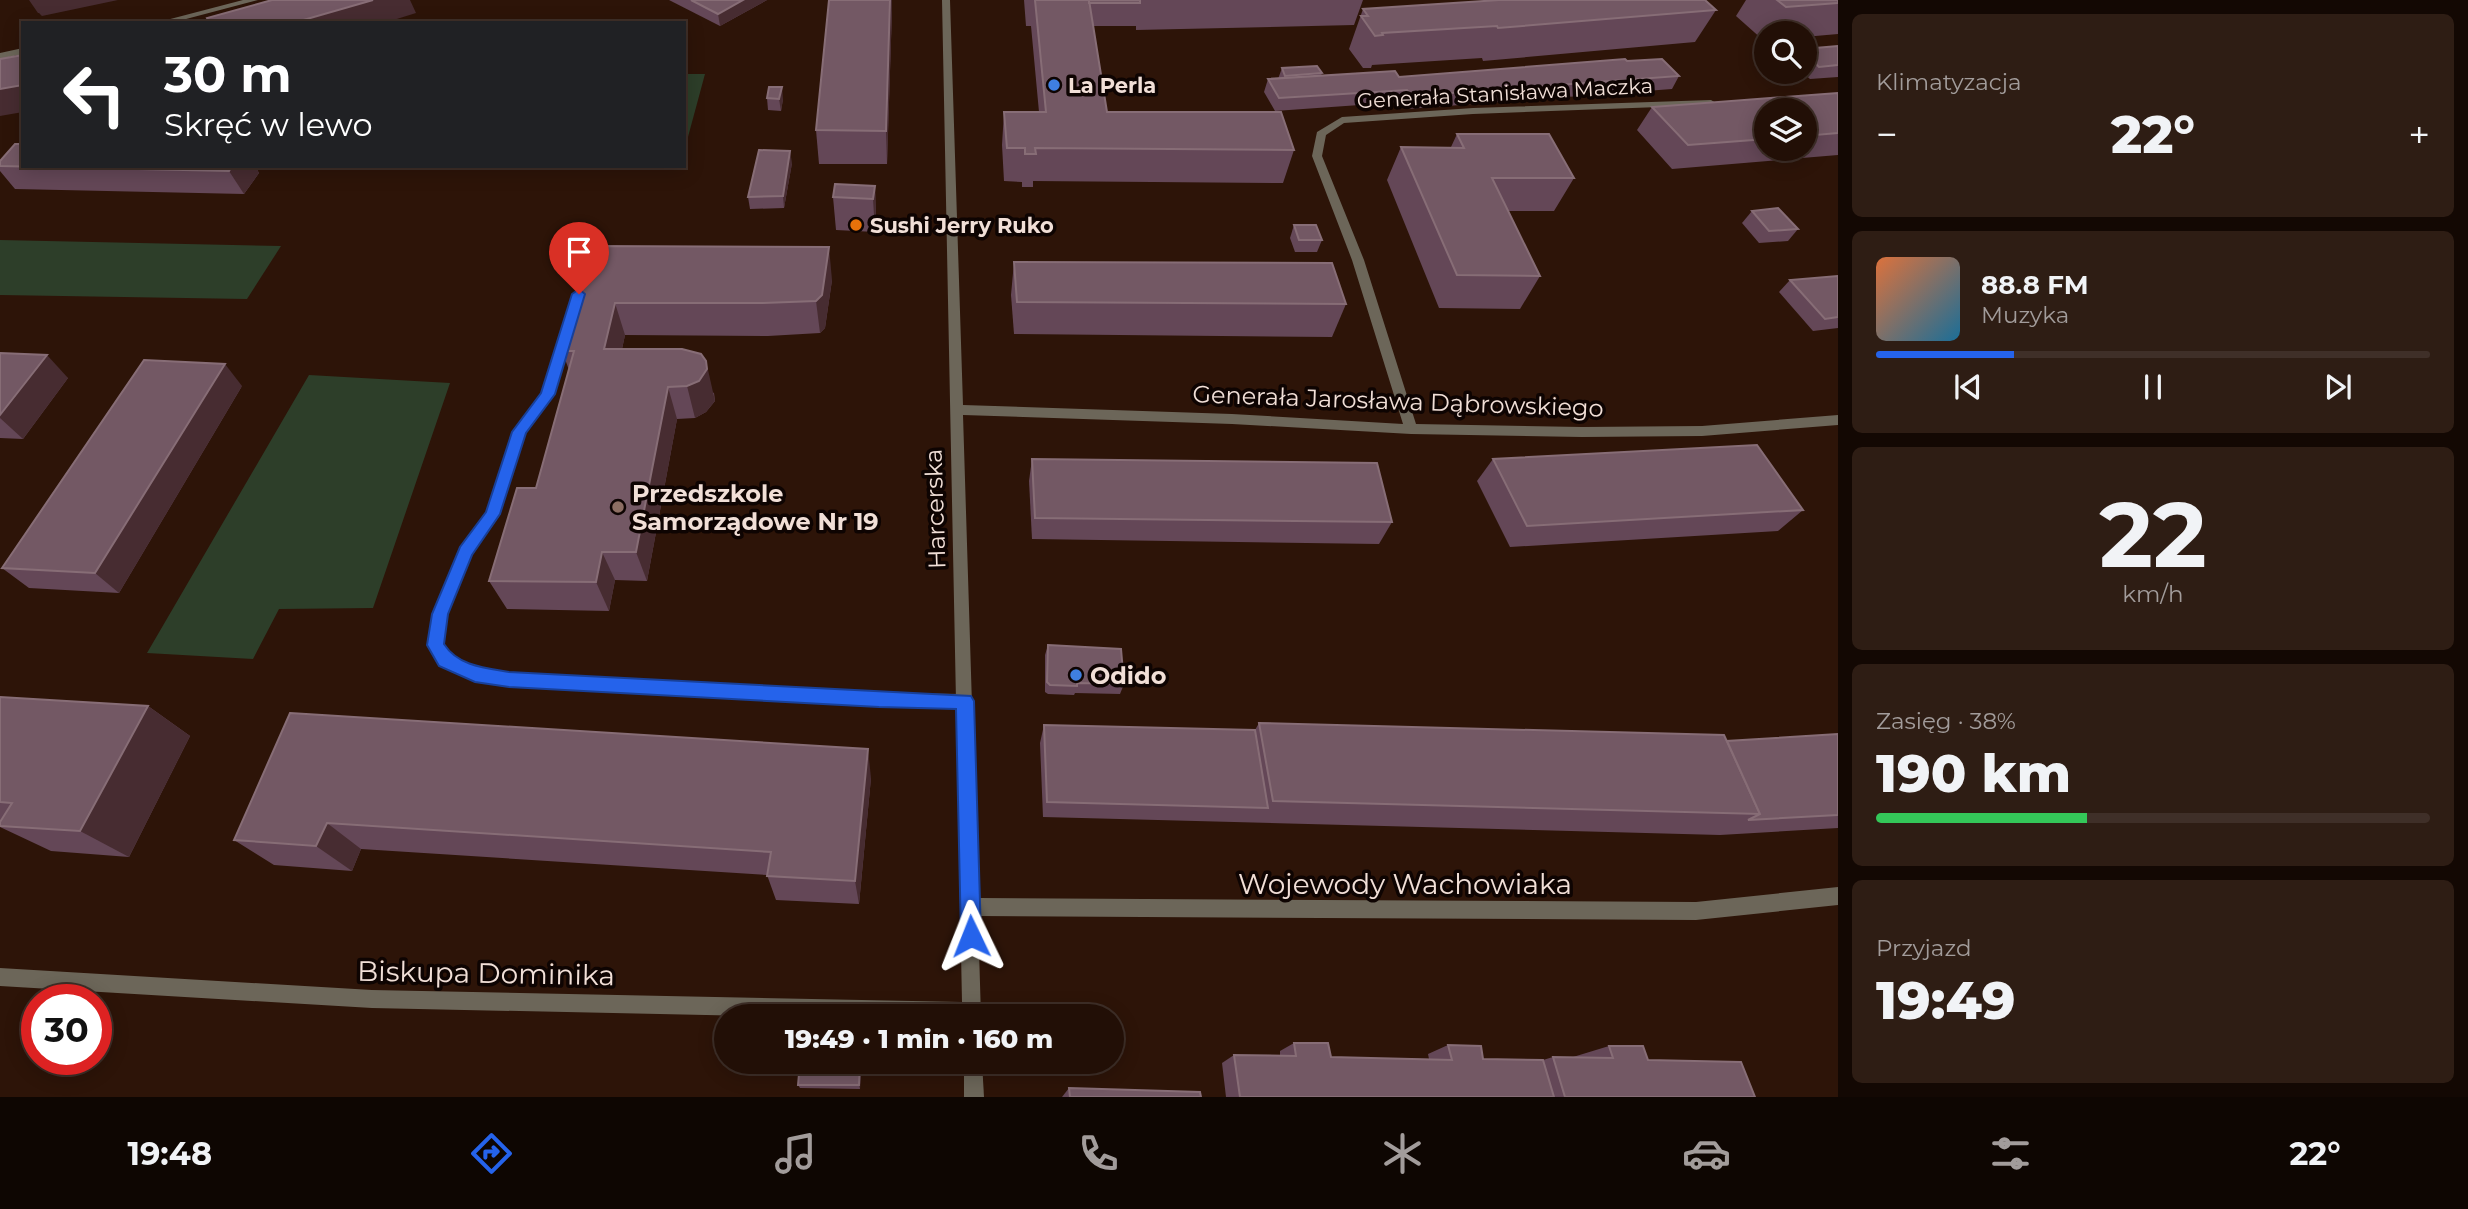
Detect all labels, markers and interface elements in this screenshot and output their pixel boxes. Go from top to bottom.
map controls [1754,21,1817,161]
button: search [1754,21,1817,84]
text: 30 m [164,45,292,104]
icon: left [49,49,140,140]
text: Klimatyzacja [1876,68,2022,96]
place label: La Perla [1068,73,1156,98]
street label: Generała Stanisława Maczka [1356,73,1654,113]
marker: La Perla [1046,77,1062,93]
button: layers [1754,98,1817,161]
text: 22° [2111,103,2195,166]
text: Skręć w lewo [164,105,373,144]
text: − [1876,111,1898,158]
text: + [2408,111,2430,158]
place label: Sushi Jerry Ruko [870,213,1054,238]
marker: Sushi Jerry Ruko [848,217,864,233]
pin [549,222,609,294]
icon: arrive [560,233,598,271]
text: 88.8 FM [1981,269,2089,301]
text: Muzyka [1981,301,2069,329]
icon: previous [1949,368,1987,406]
icon: pause [2134,368,2172,406]
icon: next [2319,368,2357,406]
street label: Generała Jarosława Dąbrowskiego [1192,379,1604,423]
street label: Harcerska [918,448,952,570]
place label: Przedszkole Samorządowe Nr 19 [632,479,879,536]
text: 22 [2099,479,2207,590]
marker: Przedszkole Samorządowe Nr 19 [610,499,626,515]
text: km/h [2122,580,2184,608]
place label: Odido [1090,661,1166,690]
marker: Odido [1068,667,1084,683]
text: Zasięg · 38% [1876,707,2016,735]
text: 190 km [1876,742,2071,805]
street label: Wojewody Wachowiaka [1238,867,1572,901]
position arrow [934,899,1008,973]
text: Przyjazd [1876,934,1972,962]
street label: Biskupa Dominika [357,954,615,992]
text: 19:49 [1876,969,2016,1032]
speed limit sign: 30 [21,984,112,1075]
text: 19:49 · 1 min · 160 m [785,1023,1053,1055]
icon: directions [467,1129,516,1178]
icon: music [771,1129,820,1178]
icon: phone [1074,1129,1123,1178]
icon: climate [1378,1129,1427,1178]
icon: car [1682,1129,1731,1178]
icon: filters [1986,1129,2035,1178]
text: 19:48 [127,1134,212,1173]
text: 22° [2289,1134,2341,1173]

